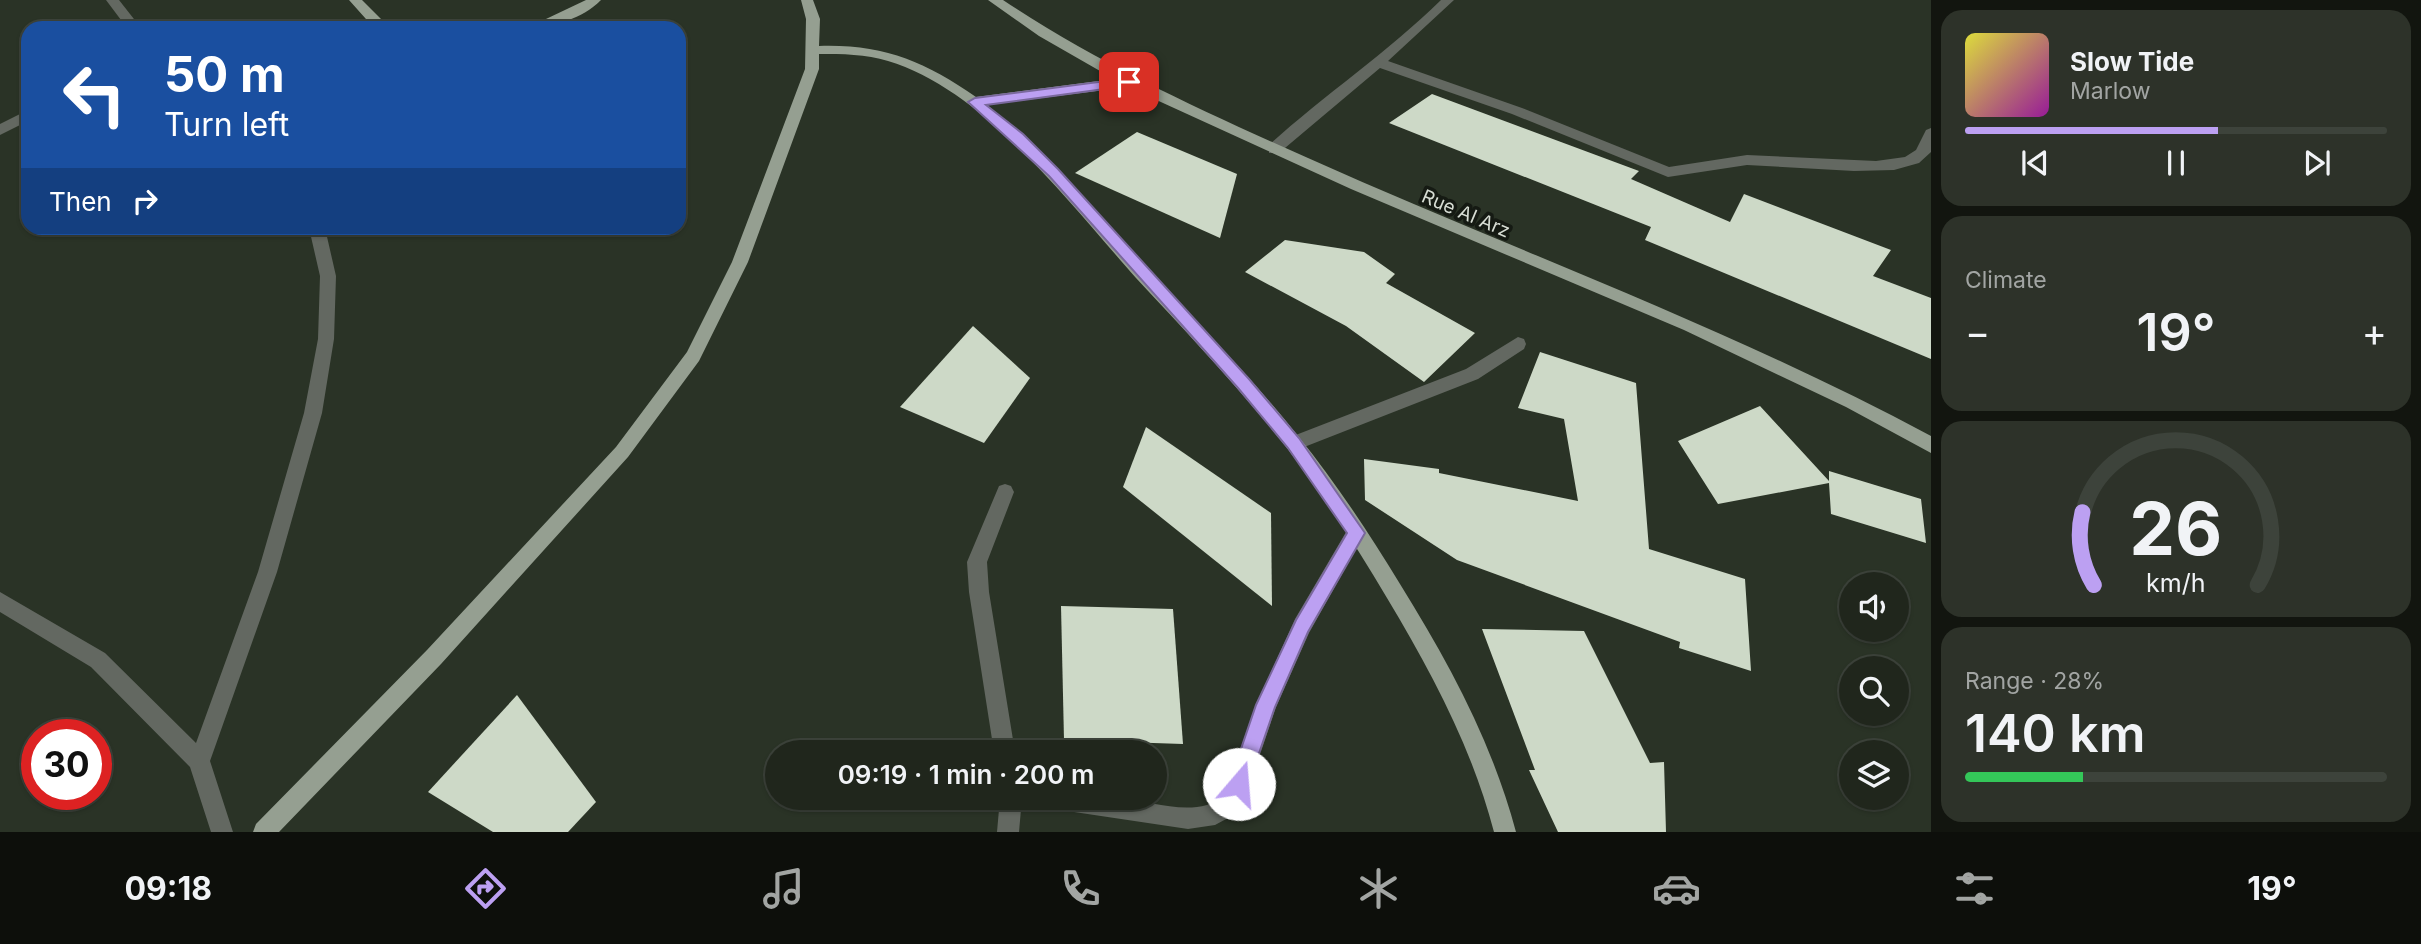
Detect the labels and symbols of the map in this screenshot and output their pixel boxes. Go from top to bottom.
pin [1099,52,1159,112]
street label: Rue Al Arz [1418,185,1513,242]
speed limit sign: 30 [21,719,112,810]
position arrow [1202,747,1276,821]

